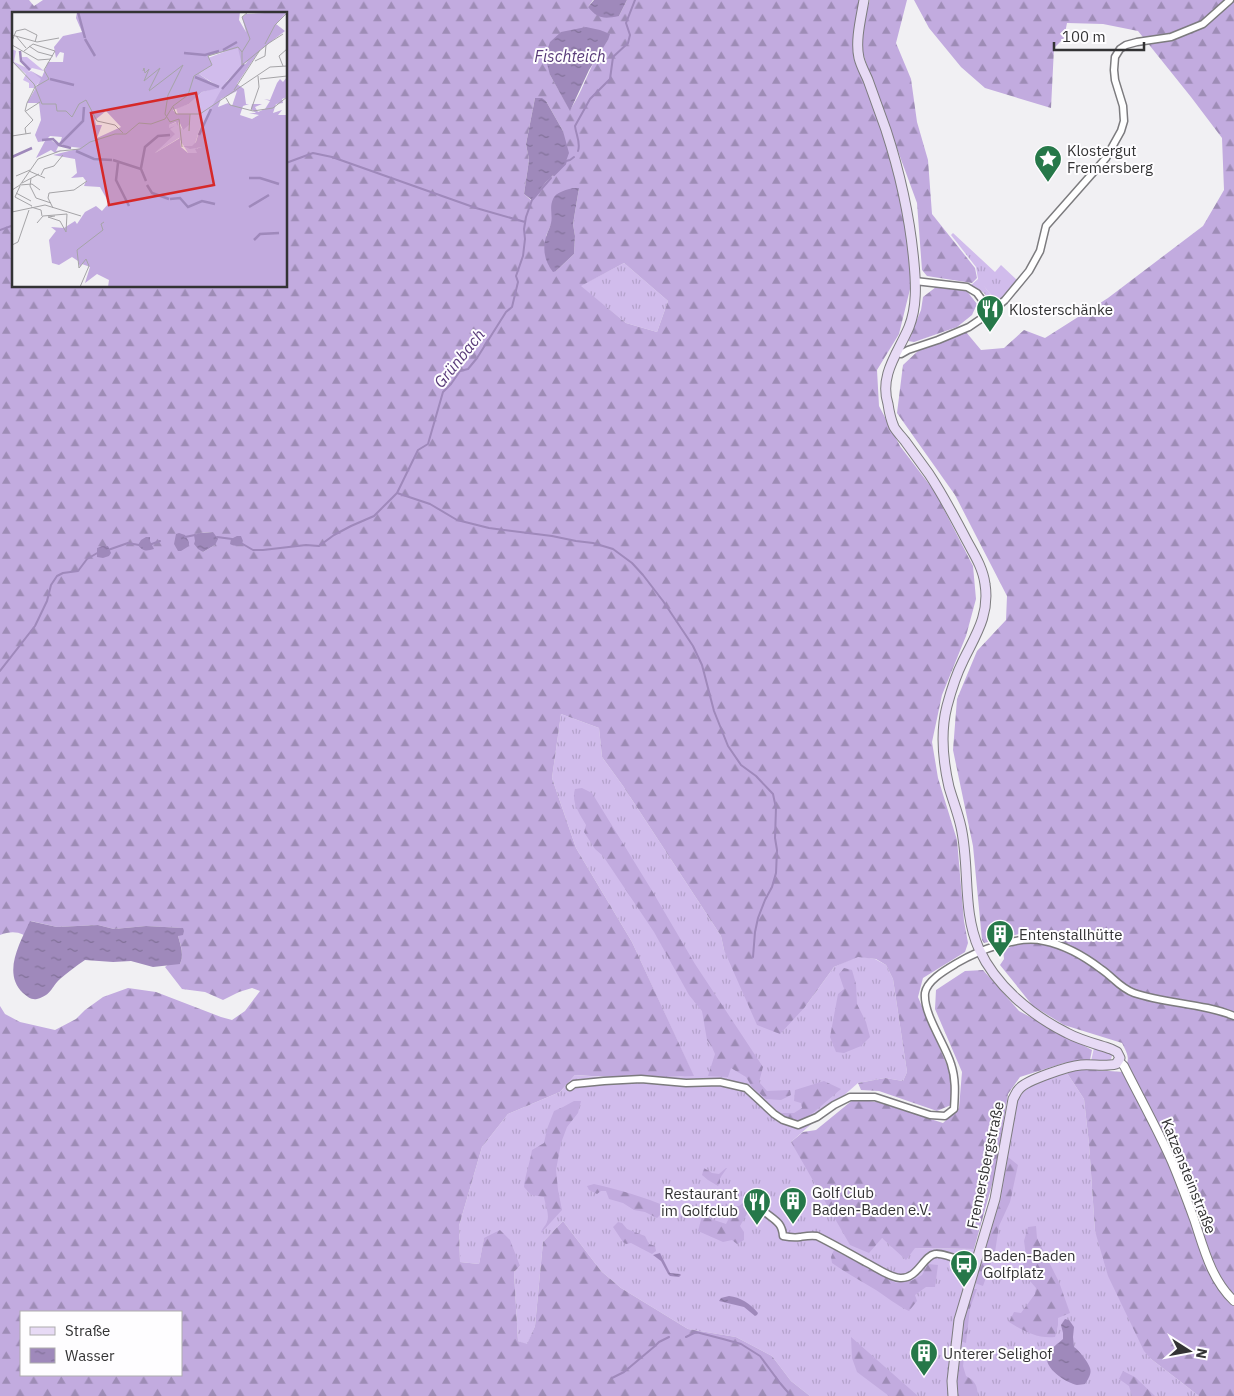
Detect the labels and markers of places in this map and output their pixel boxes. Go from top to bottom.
place label: Klostergut Fremersberg [1067,141,1153,177]
place icon: Klostergut Fremersberg [1033,144,1063,183]
restaurant icon: Klosterschänke [975,294,1005,333]
place label: Klosterschänke [1009,300,1113,319]
building icon: Entenstallhütte [985,919,1015,958]
place label: Entenstallhütte [1019,925,1122,944]
place label: Golf Club Baden-Baden e.V. [812,1183,931,1219]
place label: Restaurant im Golfclub [661,1184,738,1220]
building icon: Golf Club Baden-Baden e.V. [778,1186,808,1225]
restaurant icon: Restaurant im Golfclub [742,1187,772,1226]
place label: Baden-Baden Golfplatz [983,1246,1076,1282]
bus stop icon: Baden-Baden Golfplatz [949,1249,979,1288]
building icon: Unterer Selighof [909,1338,939,1377]
place label: Unterer Selighof [943,1344,1052,1363]

